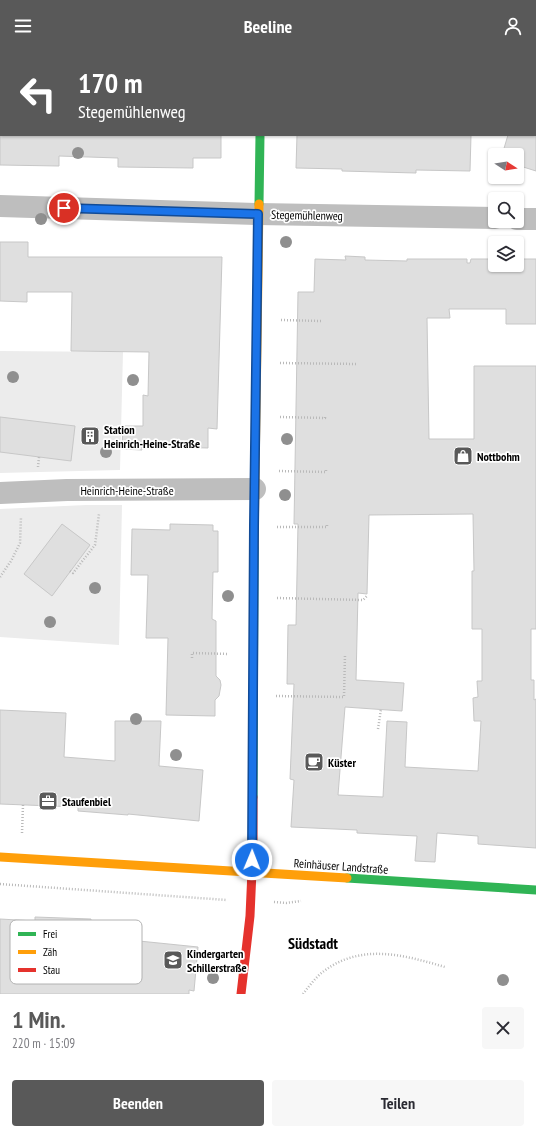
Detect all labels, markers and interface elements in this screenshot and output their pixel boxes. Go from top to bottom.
icon: menu [12,15,34,37]
text: Beeline [244,15,292,38]
icon: person [502,15,524,37]
text: 170 m [78,64,142,101]
icon: left [12,68,64,120]
text: Stegemühlenweg [78,100,186,123]
north arrow [488,148,524,184]
map controls [488,148,524,272]
pin [47,191,81,225]
button: search [488,192,524,228]
icon: arrive [53,197,75,219]
street label: Stegemühlenweg [271,207,343,223]
button: layers [488,236,524,272]
place label: Station Heinrich-Heine-Straße [104,422,200,451]
building icon: Station Heinrich-Heine-Straße [79,425,101,447]
shop icon: Nottbohm [452,445,474,467]
place label: Nottbohm [477,449,520,464]
street label: Heinrich-Heine-Straße [80,483,174,498]
cafe icon: Küster [303,751,325,773]
place label: Küster [328,755,356,770]
office icon: Staufenbiel [37,790,59,812]
place label: Staufenbiel [62,794,111,809]
position arrow [231,839,273,881]
street label: Reinhäuser Landstraße [293,855,389,877]
legend [10,920,142,984]
text: Frei [43,927,58,941]
district label: Südstadt [288,933,338,953]
text: Zäh [43,945,57,959]
place label: Kindergarten Schillerstraße [187,946,247,975]
school or university icon: Kindergarten Schillerstraße [162,949,184,971]
text: Stau [43,963,60,977]
text: 1 Min. [12,1004,66,1035]
button: close [482,1007,524,1049]
text: 220 m · 15:09 [12,1035,75,1052]
button: Beenden [12,1080,264,1126]
button: Teilen [272,1080,524,1126]

